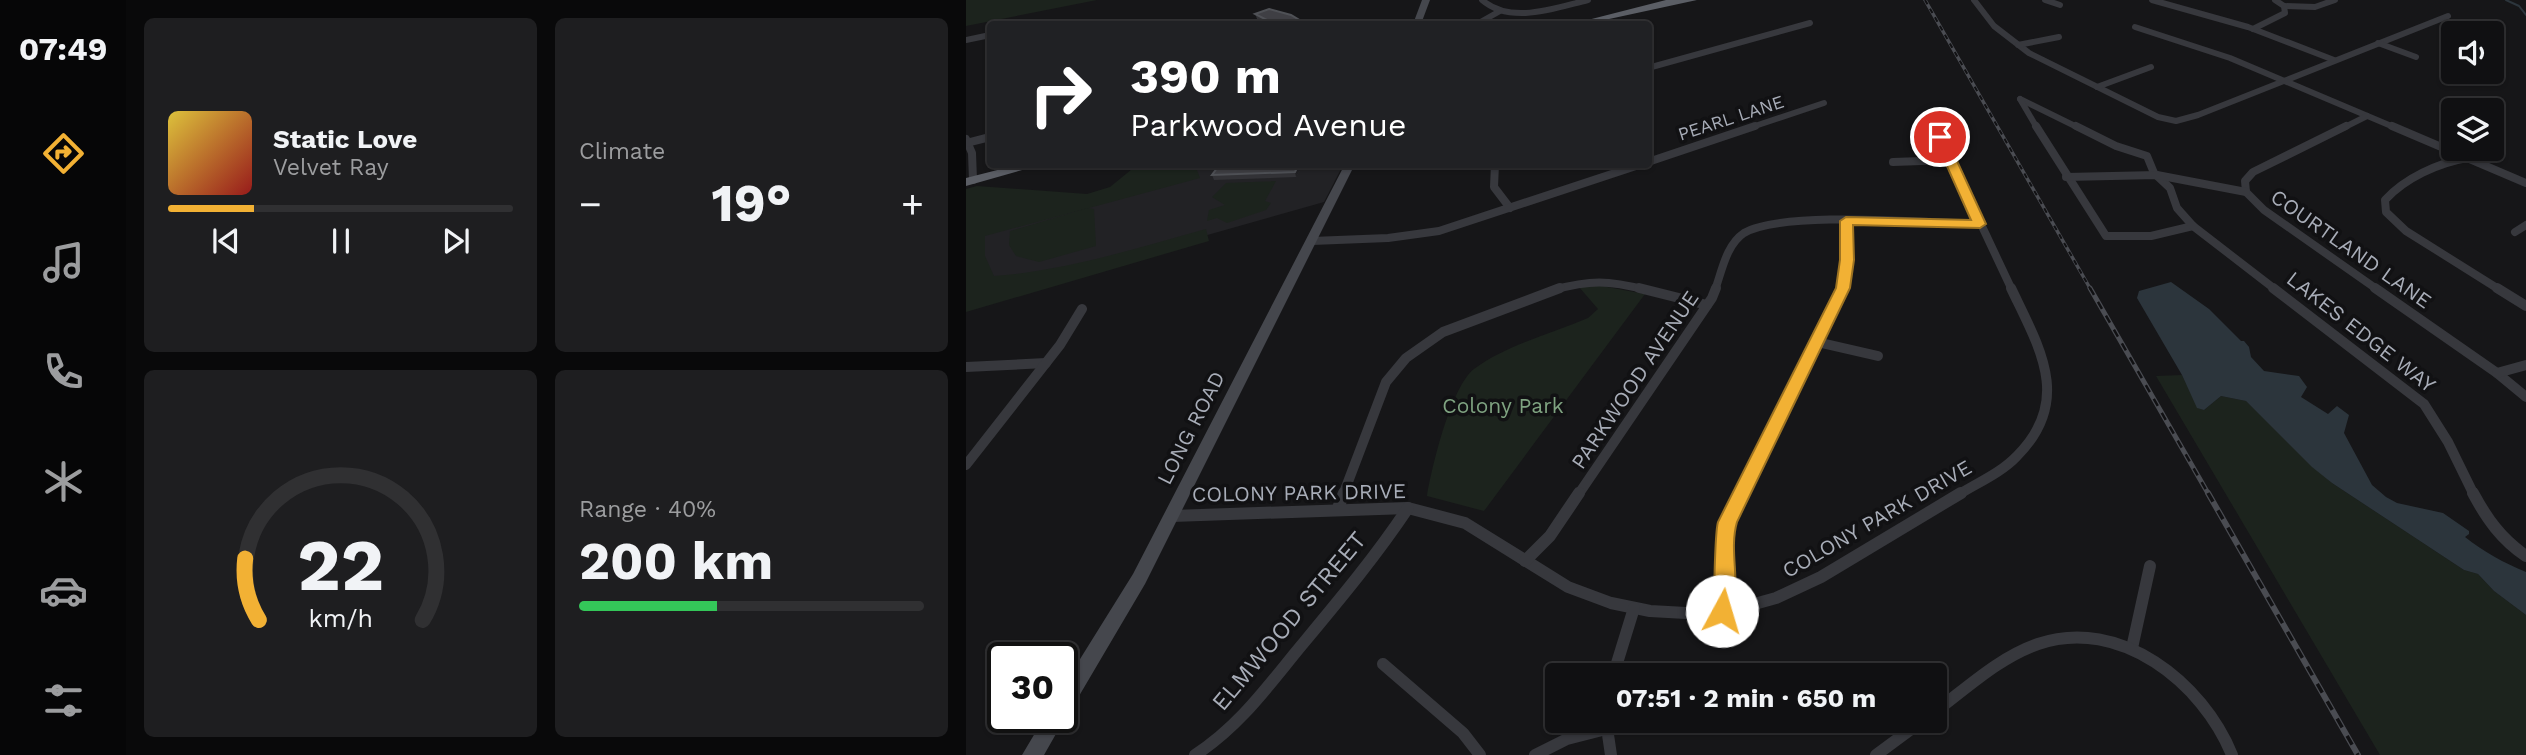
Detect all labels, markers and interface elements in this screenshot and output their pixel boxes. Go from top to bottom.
map controls [2441,21,2504,161]
button: sound [2441,21,2504,84]
text: 07:49 [19,30,107,68]
text: 390 m [1130,47,1281,105]
icon: right [1015,49,1106,140]
street label: PEARL LANE [1675,91,1786,145]
button: layers [2441,98,2504,161]
text: Parkwood Avenue [1130,106,1406,144]
pin [1910,107,1970,167]
icon: arrive [1921,118,1959,156]
text: Static Love [273,124,417,154]
icon: directions [39,129,88,178]
text: Climate [579,138,665,165]
text: Velvet Ray [273,154,389,181]
text: 19° [711,173,792,234]
text: − [579,182,602,226]
text: + [901,182,924,226]
street label: COURTLAND LANE [2266,184,2437,313]
icon: previous [207,222,245,260]
icon: pause [322,222,360,260]
icon: next [437,222,475,260]
icon: music [39,238,88,287]
street label: LAKES EDGE WAY [2282,266,2441,397]
street label: PARKWOOD AVENUE [1566,286,1704,474]
icon: phone [39,347,88,396]
street label: LONG ROAD [1151,367,1230,489]
park label: Colony Park [1442,393,1564,418]
street label: COLONY PARK DRIVE [1778,454,1976,583]
icon: climate [39,457,88,506]
street label: COLONY PARK DRIVE [1192,478,1406,507]
text: Range · 40% [579,496,716,523]
text: 22 [297,522,384,608]
street label: ELMWOOD STREET [1206,526,1372,716]
text: 200 km [579,531,773,592]
icon: car [39,566,88,615]
position arrow [1685,574,1759,648]
text: km/h [308,603,373,632]
speed limit sign: 30 [987,642,1078,733]
icon: filters [39,676,88,725]
text: 07:51 · 2 min · 650 m [1616,683,1876,713]

